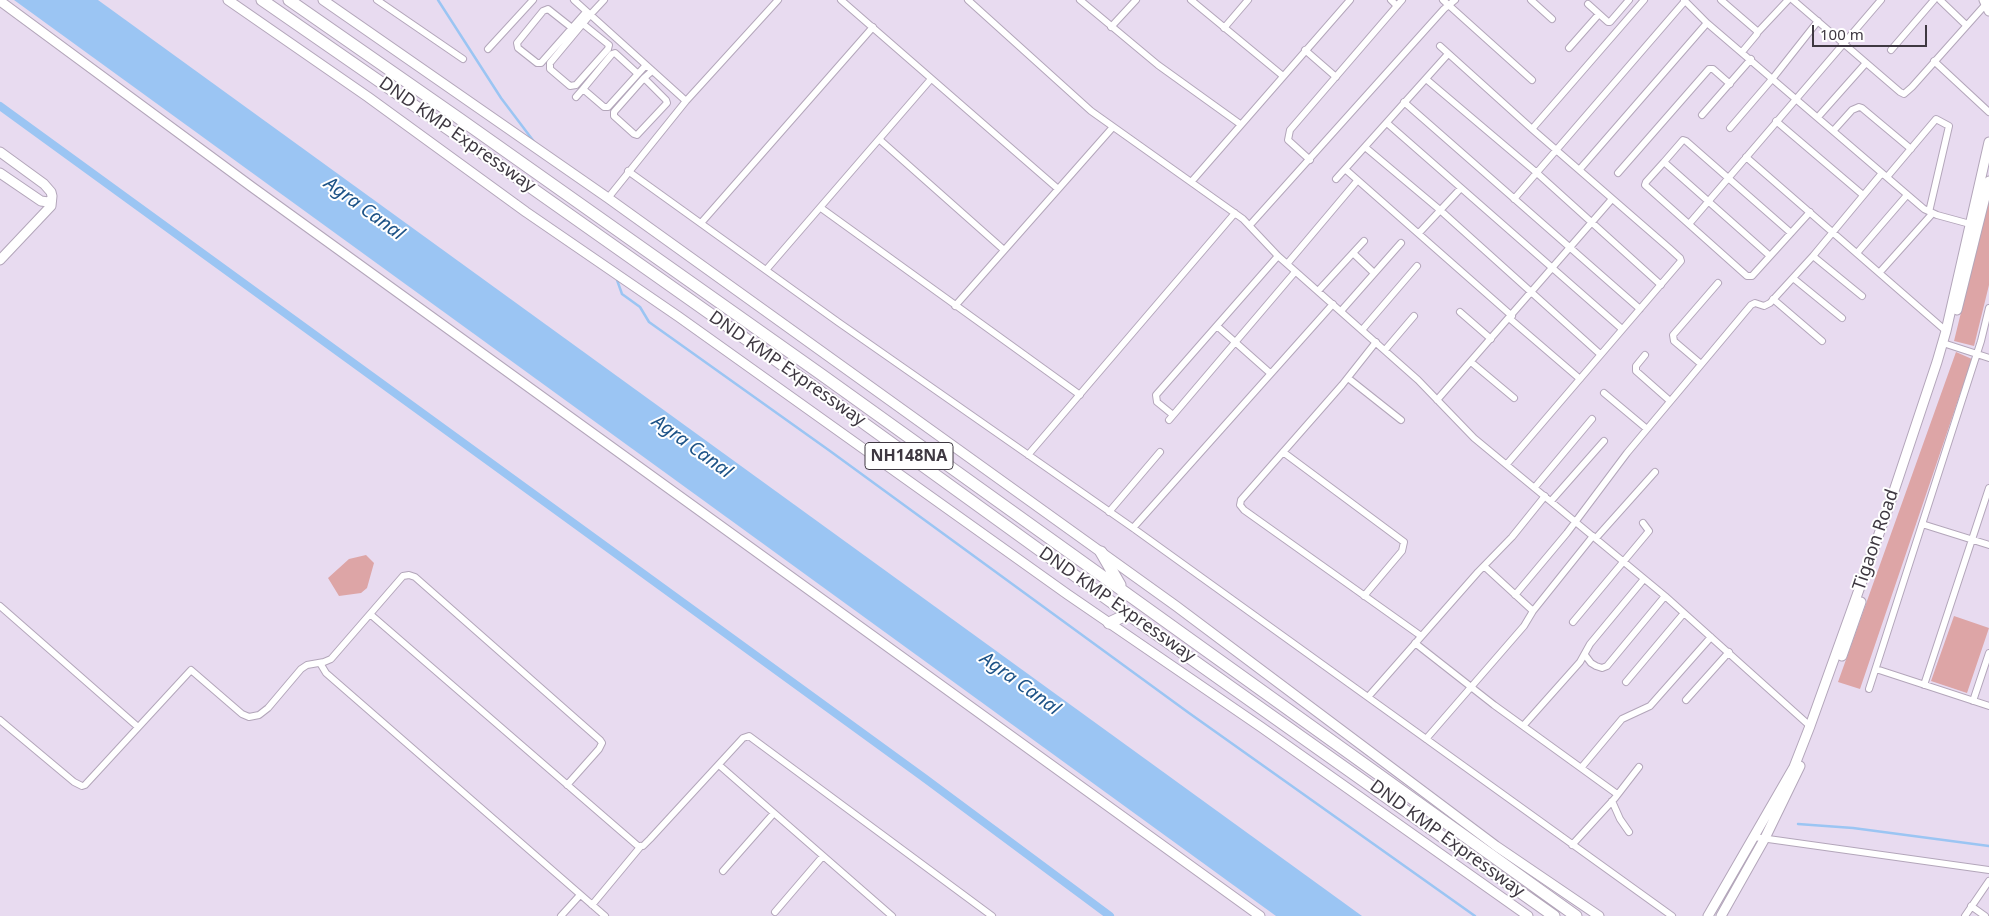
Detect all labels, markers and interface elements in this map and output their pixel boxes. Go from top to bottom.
scale bar [1814,15,1929,47]
text: 100 m [1820,24,1864,44]
street label: DND KMP Expressway [375,73,539,197]
water label: Agra Canal [320,172,408,246]
street label: DND KMP Expressway [705,307,869,431]
water label: Agra Canal [648,410,736,484]
road number: NH148NA [865,442,953,470]
street label: Tigaon Road [1849,486,1903,594]
street label: DND KMP Expressway [1035,543,1199,667]
water label: Agra Canal [976,647,1064,721]
street label: DND KMP Expressway [1365,776,1529,902]

